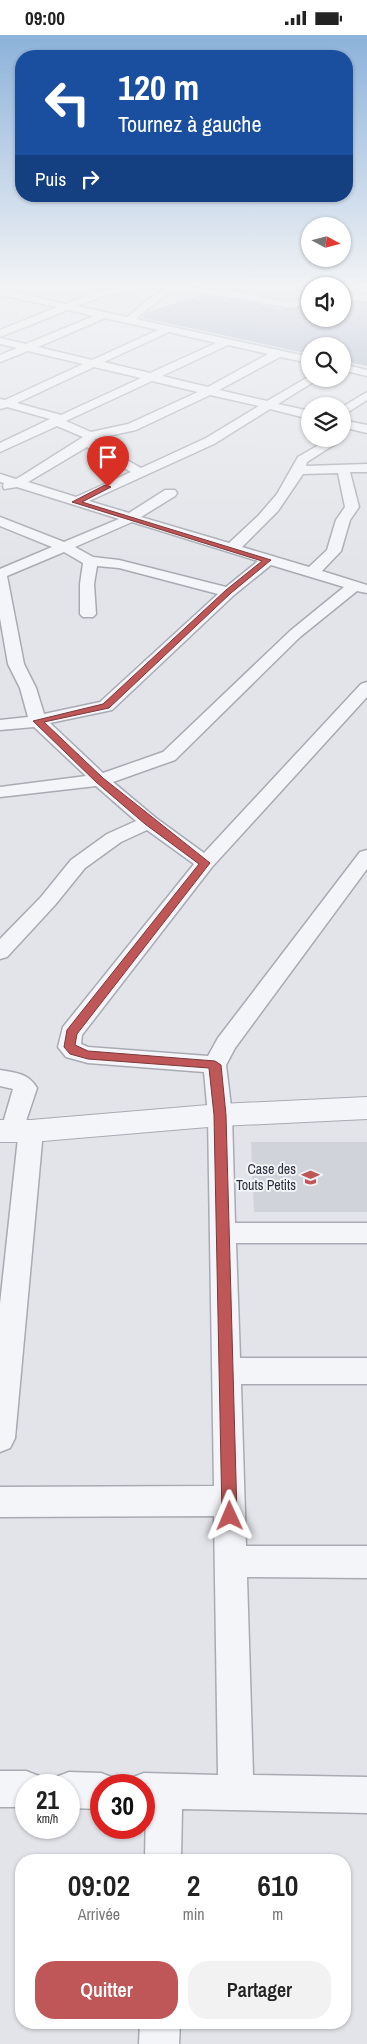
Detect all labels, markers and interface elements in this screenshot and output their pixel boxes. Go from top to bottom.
text: 09:00 [25,5,65,31]
text: 120 m [118,64,199,111]
icon: left [35,70,100,135]
text: Tournez à gauche [118,109,261,139]
icon: right [76,165,104,193]
text: Puis [35,166,66,192]
north arrow [301,217,351,267]
map controls [301,217,351,447]
button: sound [301,277,351,327]
button: search [301,337,351,387]
button: layers [301,397,351,447]
pin [87,436,129,487]
icon: arrive [94,443,122,471]
place label: Case des Touts Petits [236,1160,296,1194]
school or university icon: Case des Touts Petits [300,1167,320,1187]
position arrow [203,1489,255,1541]
speed limit sign: 30 [90,1774,155,1839]
text: 21 [36,1783,59,1817]
text: km/h [37,1811,58,1827]
text: 09:02 [68,1865,130,1905]
text: 2 [187,1865,201,1905]
text: 610 [257,1865,298,1905]
text: Arrivée [78,1903,120,1925]
text: min [183,1903,205,1925]
text: m [272,1903,283,1925]
button: Quitter [35,1961,178,2019]
button: Partager [188,1961,331,2019]

